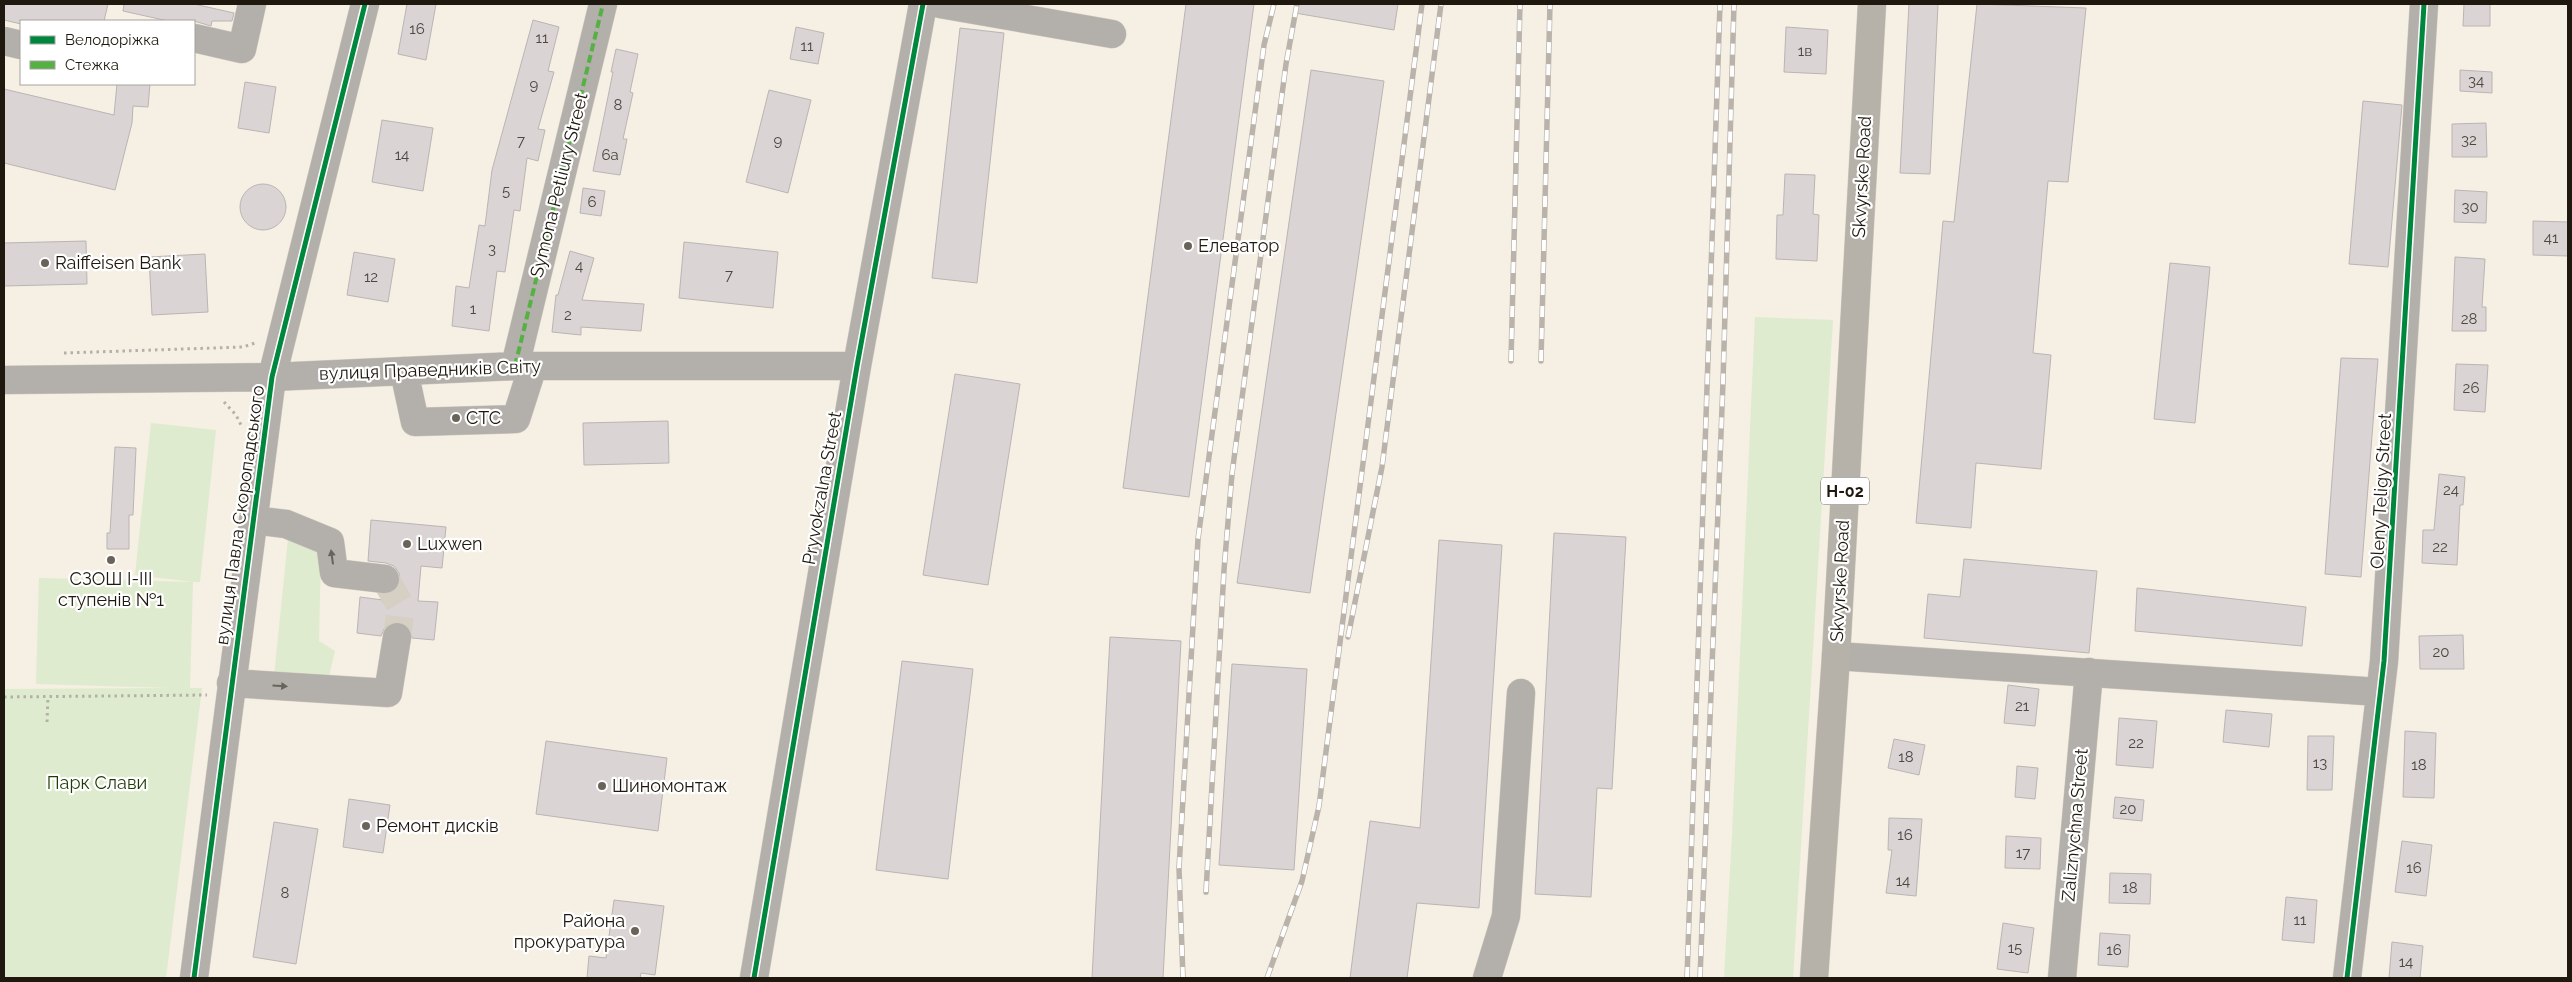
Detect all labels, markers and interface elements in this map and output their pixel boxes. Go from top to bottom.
legend [20,20,195,85]
house number: 16 [409,20,425,38]
house number: 11 [536,29,549,47]
text: Велодоріжка [65,31,159,49]
house number: 11 [801,37,814,55]
house number: 1в [1798,42,1812,60]
text: Стежка [65,56,119,74]
house number: 34 [2468,72,2484,90]
house number: 9 [530,76,539,94]
street label: Symona Petliury Street [525,90,592,279]
house number: 8 [614,96,623,114]
street label: Skvyrske Road [1848,115,1875,239]
house number: 32 [2461,131,2477,149]
house number: 7 [517,132,525,150]
house number: 9 [774,132,783,150]
house number: 14 [395,146,409,164]
house number: 6а [601,146,619,164]
house number: 5 [502,182,510,200]
house number: 6 [587,193,597,211]
house number: 30 [2461,198,2479,216]
house number: 41 [2544,229,2559,247]
place label: Елеватор [1198,235,1279,256]
house number: 3 [488,240,496,258]
marker: Елеватор [1182,240,1194,252]
place label: Raiffeisen Bank [55,252,182,273]
marker: Raiffeisen Bank [39,257,51,269]
house number: 4 [575,257,583,275]
house number: 7 [725,266,733,284]
house number: 12 [364,268,378,286]
house number: 1 [470,300,477,318]
house number: 2 [564,306,572,324]
house number: 28 [2461,310,2477,328]
street label: вулиця Праведників Світу [319,355,542,384]
house number: 26 [2463,379,2479,397]
street label: вулиця Павла Скоропадського [211,383,268,646]
place label: СТС [466,407,501,428]
street label: Pryvokzalna Street [798,410,845,566]
marker: СТС [450,412,462,424]
street label: Oleny Teligy Street [2366,413,2395,569]
road number: Н-02 [1821,478,1869,504]
house number: 24 [2443,481,2459,499]
street label: Skvyrske Road [1826,519,1853,643]
place label: Luxwen [417,533,483,554]
marker: Luxwen [401,538,413,550]
house number: 22 [2432,538,2448,556]
one-way arrow [328,549,336,565]
marker: СЗОШ І-ІІІ ступенів №1 [105,554,117,566]
place label: СЗОШ І-ІІІ ступенів №1 [58,568,164,610]
house number: 20 [2433,643,2450,661]
one-way arrow [272,683,288,691]
house number: 21 [2015,697,2030,715]
house number: 22 [2128,734,2144,752]
street label: Zaliznychna Street [2057,747,2092,902]
house number: 18 [1898,748,1914,766]
house number: 13 [2313,754,2327,772]
house number: 18 [2411,756,2427,774]
park label: Парк Слави [47,772,147,793]
place label: Шиномонтаж [612,775,727,796]
marker: Шиномонтаж [596,780,608,792]
house number: 20 [2120,800,2137,818]
place label: Ремонт дисків [376,815,499,836]
marker: Ремонт дисків [360,820,372,832]
house number: 16 [1897,826,1913,844]
house number: 17 [2016,844,2030,862]
house number: 16 [2406,859,2422,877]
house number: 14 [1896,872,1910,890]
house number: 18 [2122,879,2138,897]
house number: 8 [281,884,290,902]
place label: Района прокуратура [514,910,625,952]
house number: 11 [2294,911,2307,929]
marker: Района прокуратура [629,925,641,937]
house number: 15 [2008,939,2022,957]
house number: 16 [2106,941,2122,959]
house number: 14 [2399,953,2413,971]

